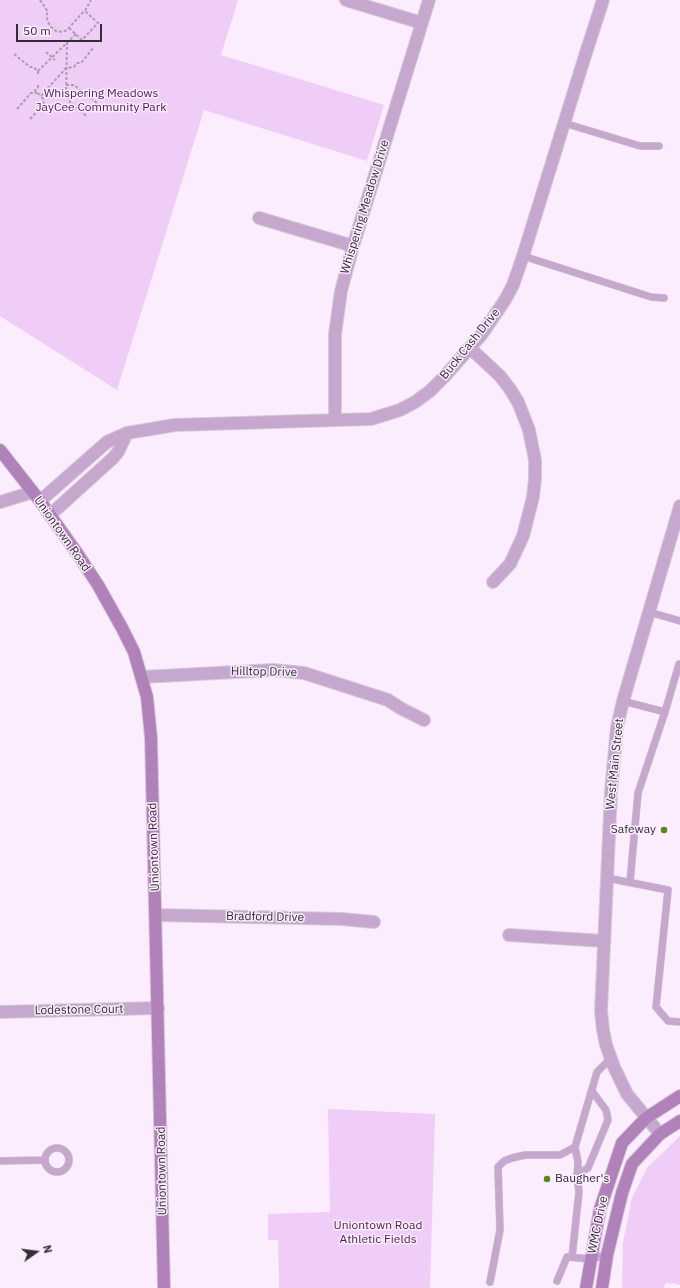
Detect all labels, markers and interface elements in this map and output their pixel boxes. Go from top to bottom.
scale bar [18,16,104,42]
text: 50 m [23,23,51,38]
park label: Whispering Meadows JayCee Community Park [36,87,166,115]
street label: Whispering Meadow Drive [338,138,392,276]
street label: Buck Cash Drive [437,306,503,382]
street label: Uniontown Road [31,494,93,574]
street label: Hilltop Drive [231,664,297,680]
street label: West Main Street [603,718,627,810]
street label: Uniontown Road [145,802,163,892]
place label: Safeway [611,823,656,837]
marker: Safeway [659,825,669,835]
street label: Bradford Drive [226,909,304,925]
street label: Lodestone Court [35,1002,123,1018]
street label: Uniontown Road [154,1126,170,1216]
place label: Baugher's [555,1172,609,1186]
marker: Baugher's [542,1174,552,1184]
street label: WMC Drive [585,1195,611,1255]
park label: Uniontown Road Athletic Fields [334,1219,422,1247]
north arrow [16,1232,56,1272]
text: N [40,1244,55,1255]

